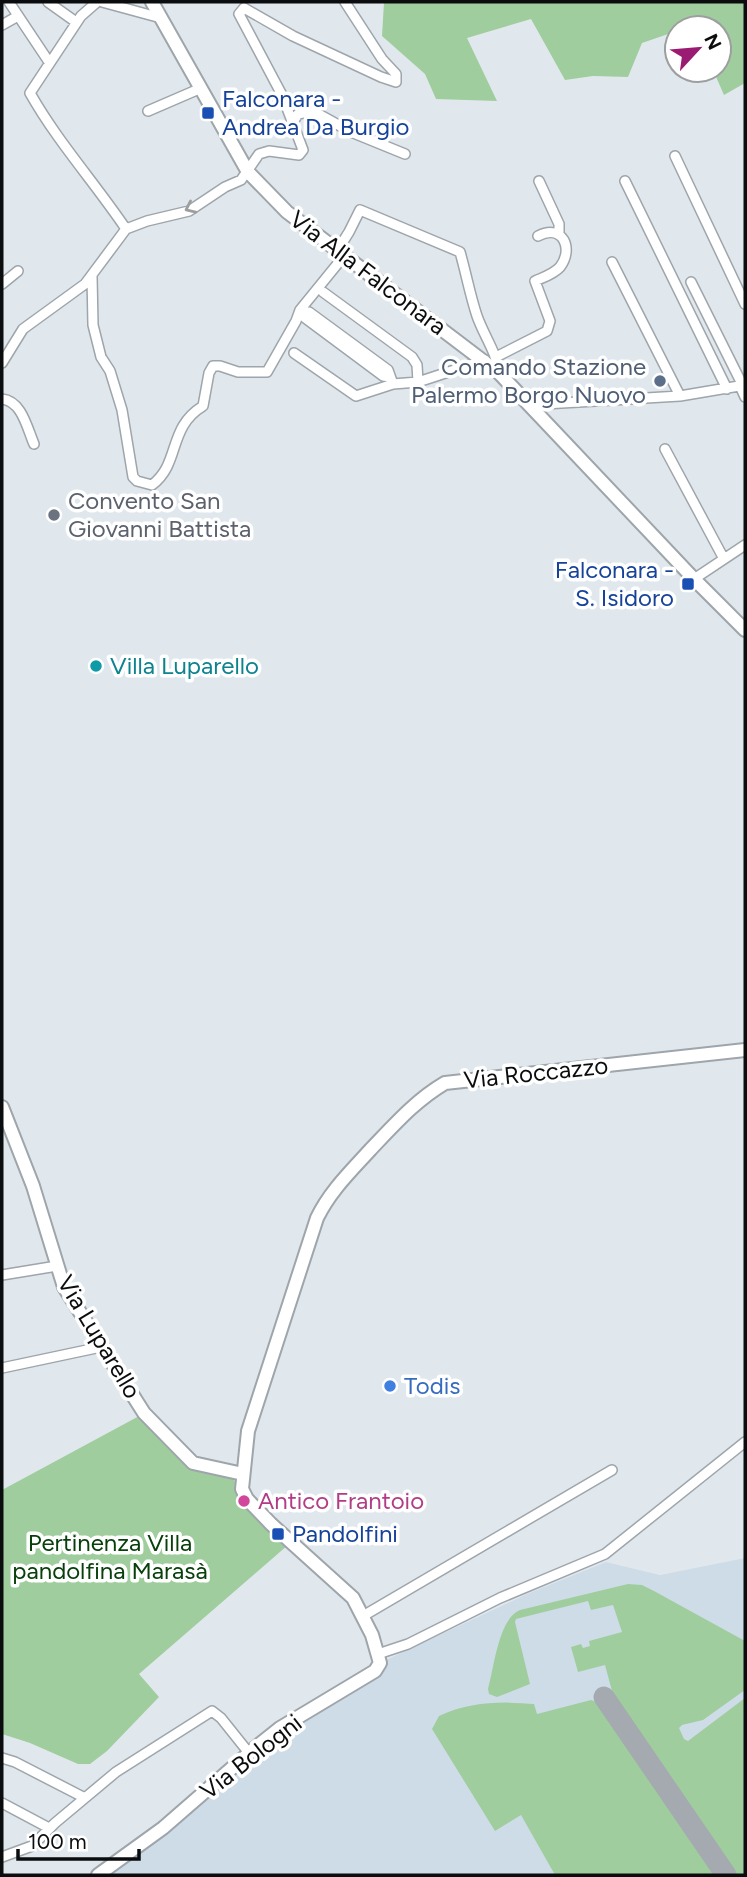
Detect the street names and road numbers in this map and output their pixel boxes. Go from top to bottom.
street label: Via Alla Falconara [284,204,452,341]
street label: Via Roccazzo [462,1051,610,1095]
street label: Via Luparello [51,1270,147,1404]
street label: Via Bologni [194,1708,307,1805]

